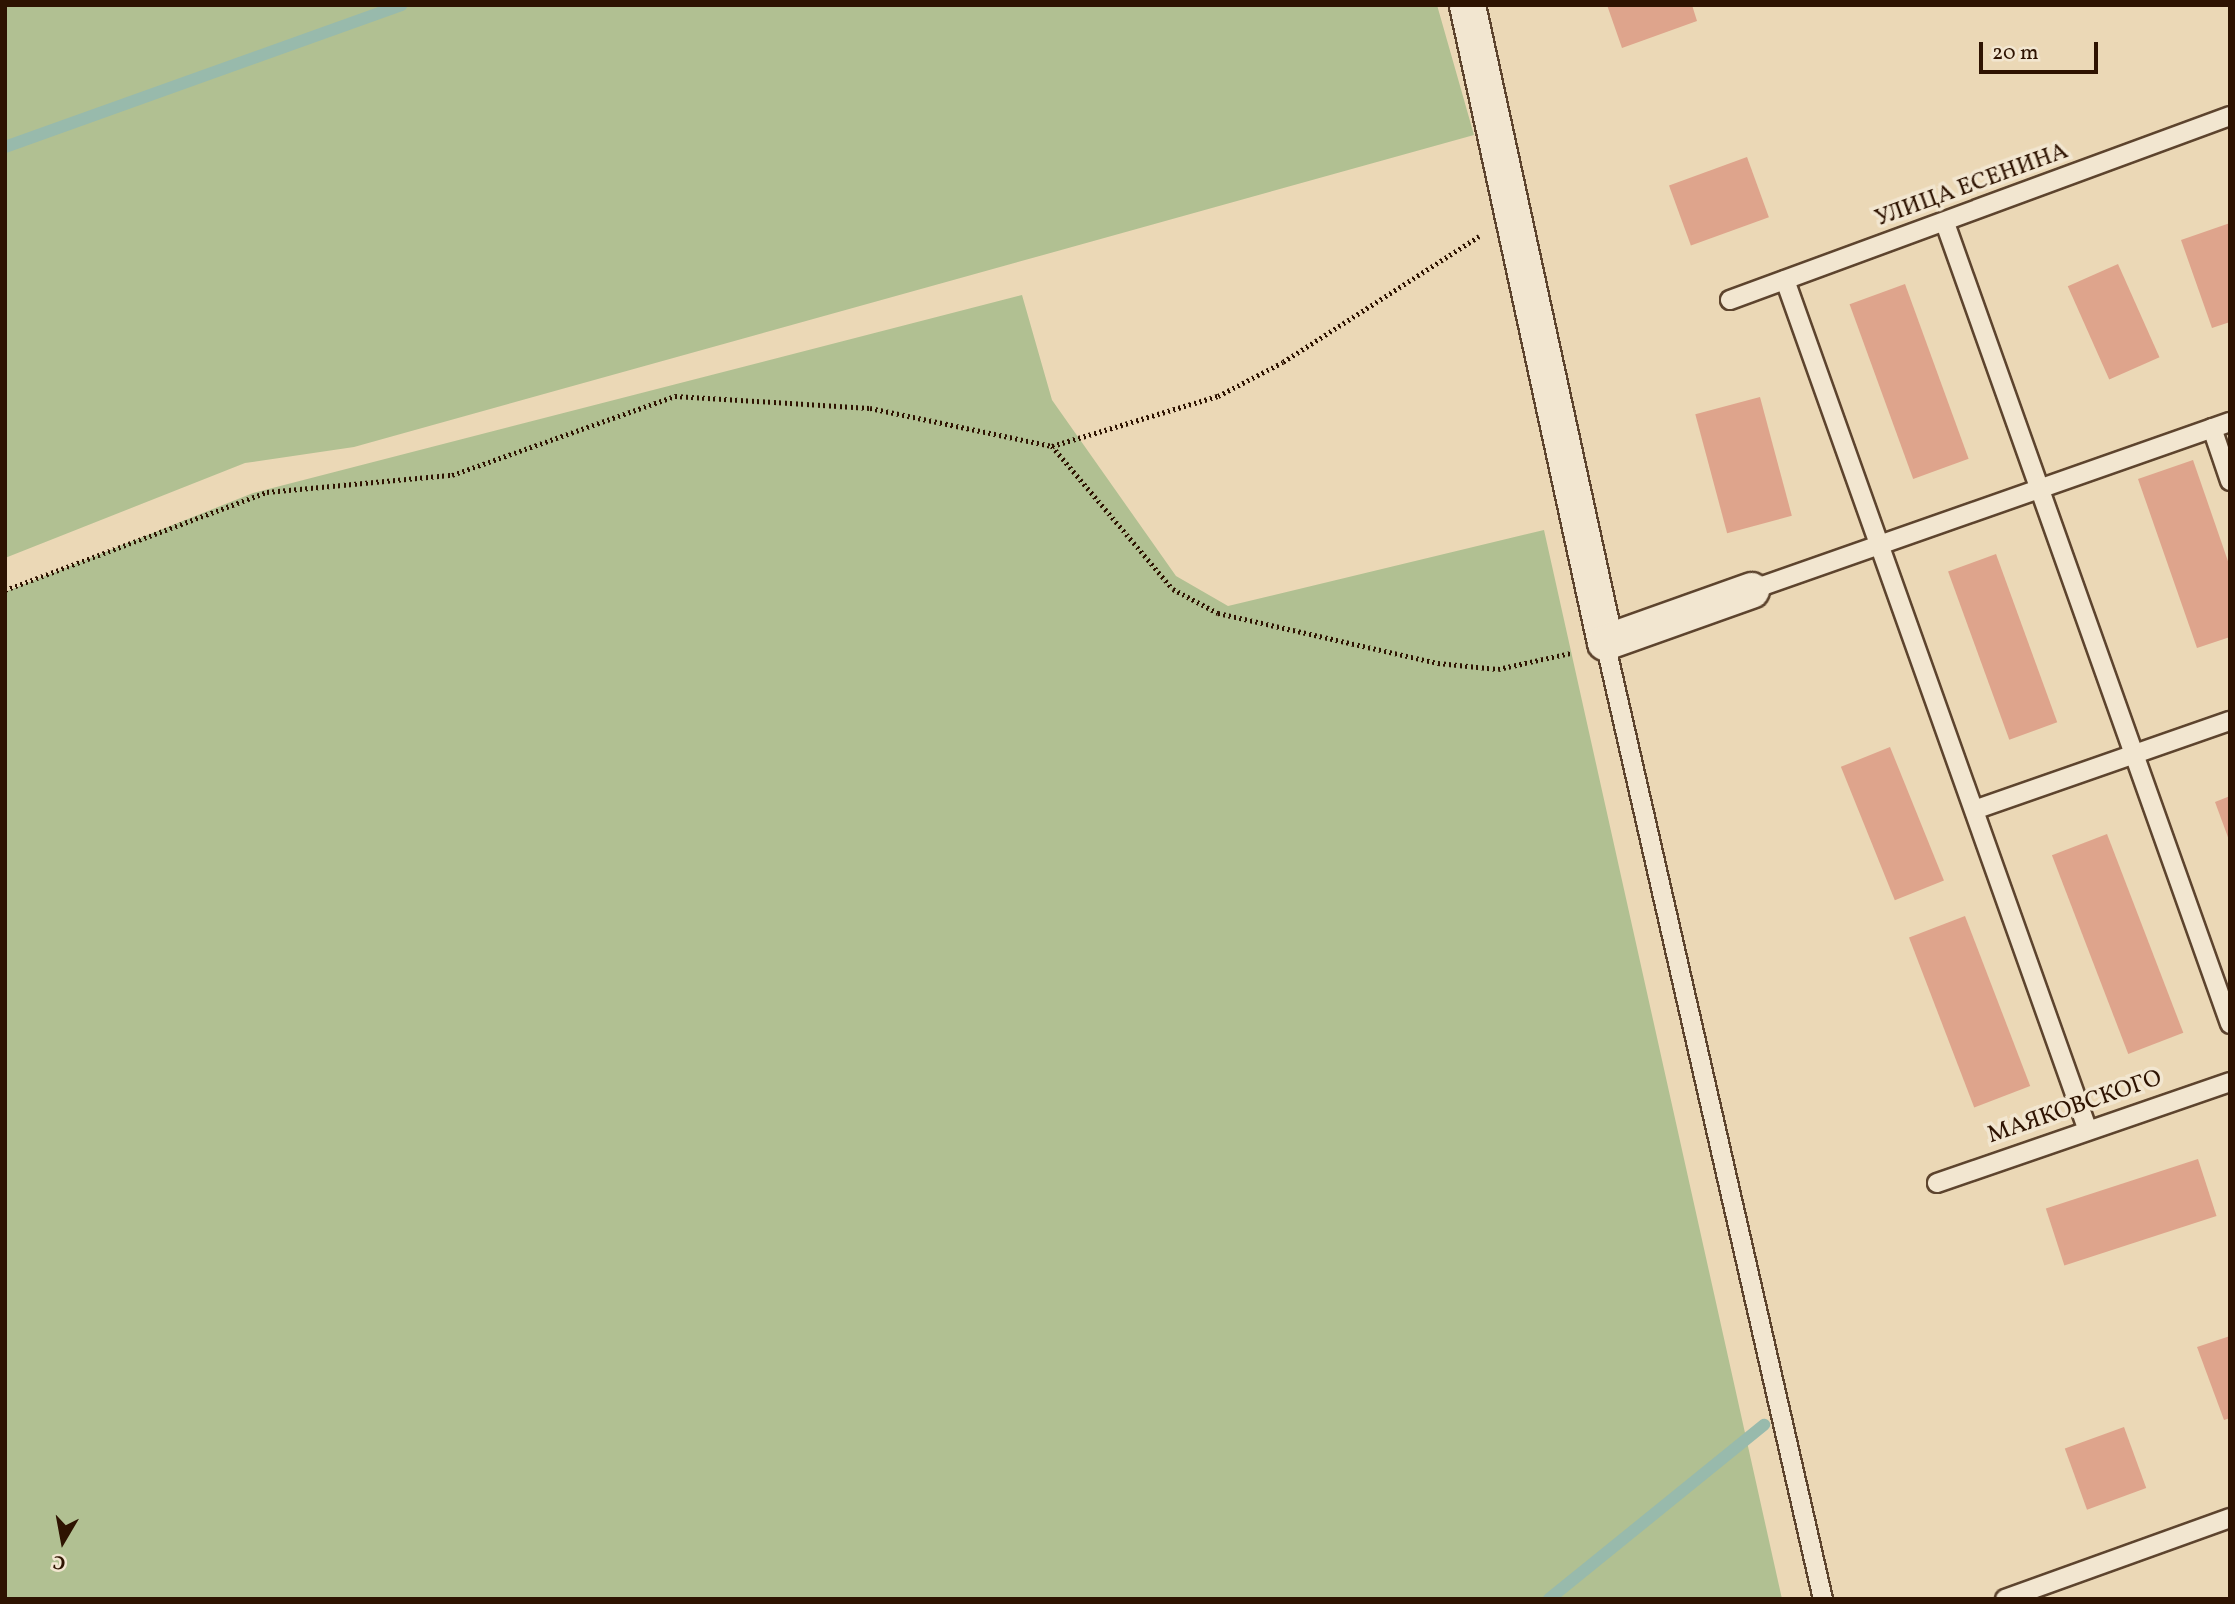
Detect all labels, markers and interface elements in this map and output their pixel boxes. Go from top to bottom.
scale bar [1983,28,2102,72]
text: 20 m [1992,39,2038,68]
street label: УЛИЦА ЕСЕНИНА [1871,138,2073,234]
street label: МАЯКОВСКОГО [1984,1065,2166,1151]
north arrow [28,1506,98,1576]
text: С [51,1548,68,1576]

